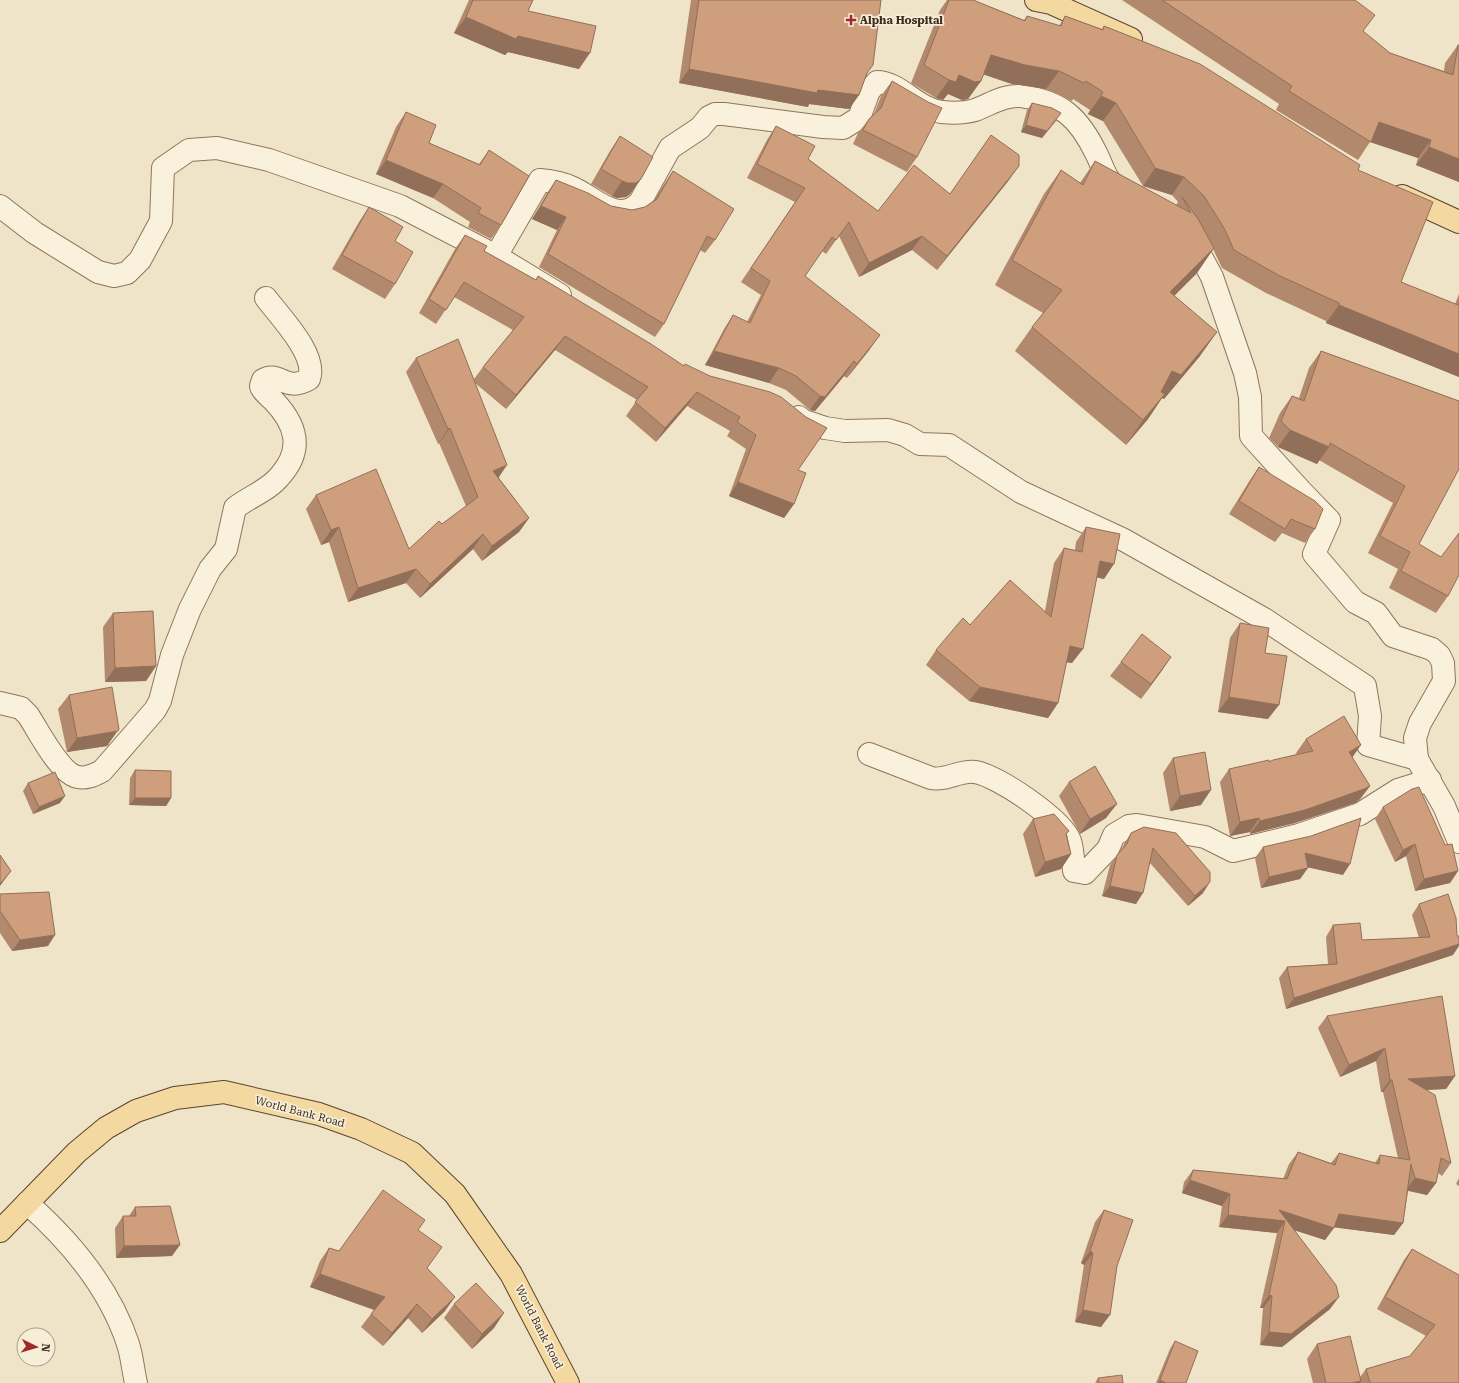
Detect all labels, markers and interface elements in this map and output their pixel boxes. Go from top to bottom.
marker: Alpha Hospital [845,14,857,26]
place label: Alpha Hospital [860,14,943,27]
street label: World Bank Road [254,1094,346,1130]
street label: World Bank Road [512,1283,566,1371]
north arrow [16,1327,56,1367]
text: N [39,1343,52,1353]

